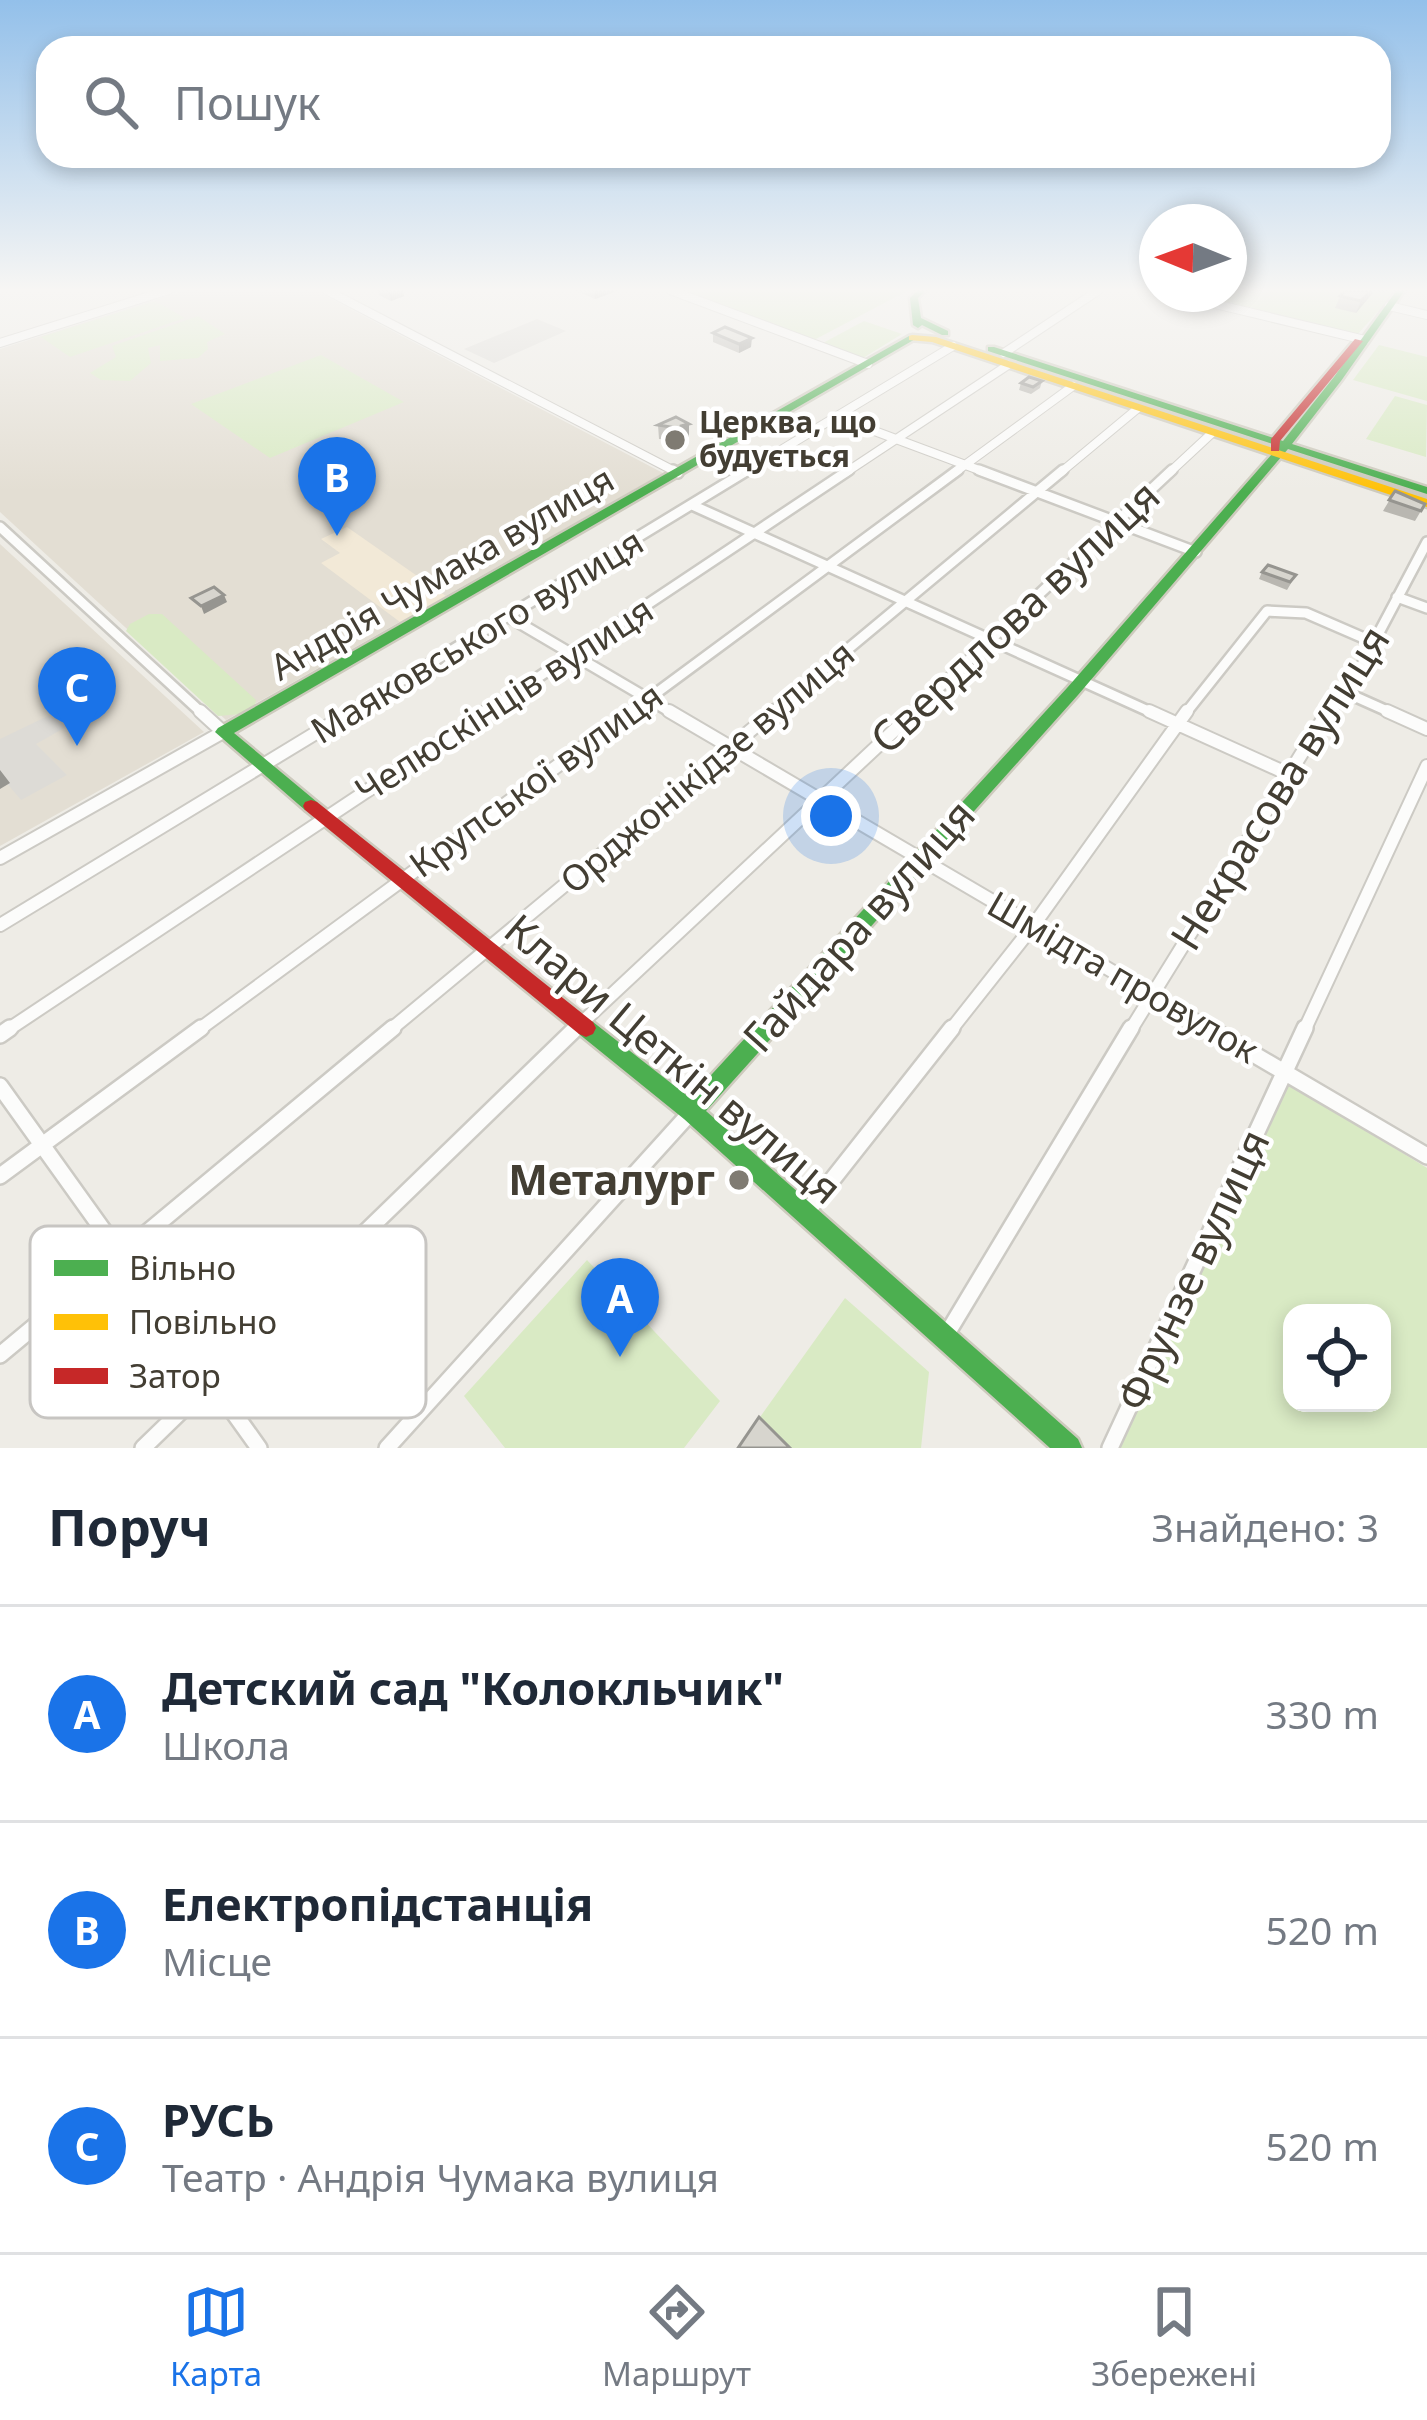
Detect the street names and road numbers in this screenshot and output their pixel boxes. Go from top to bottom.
street label: Андрія Чумака вулиця [261,454,622,691]
street label: Свердлова вулиця [857,467,1171,765]
street label: Маяковського вулиця [301,517,652,754]
street label: Челюскінців вулиця [345,585,662,814]
street label: Некрасова вулиця [1156,614,1401,960]
street label: Орджонікідзе вулиця [549,629,864,904]
street label: Крупської вулиця [399,671,672,888]
street label: Гайдара вулиця [729,787,986,1063]
street label: Шмідта провулок [979,879,1267,1074]
street label: Клари Цеткін вулиця [494,900,854,1216]
street label: Фрунзе вулиця [1102,1120,1282,1419]

